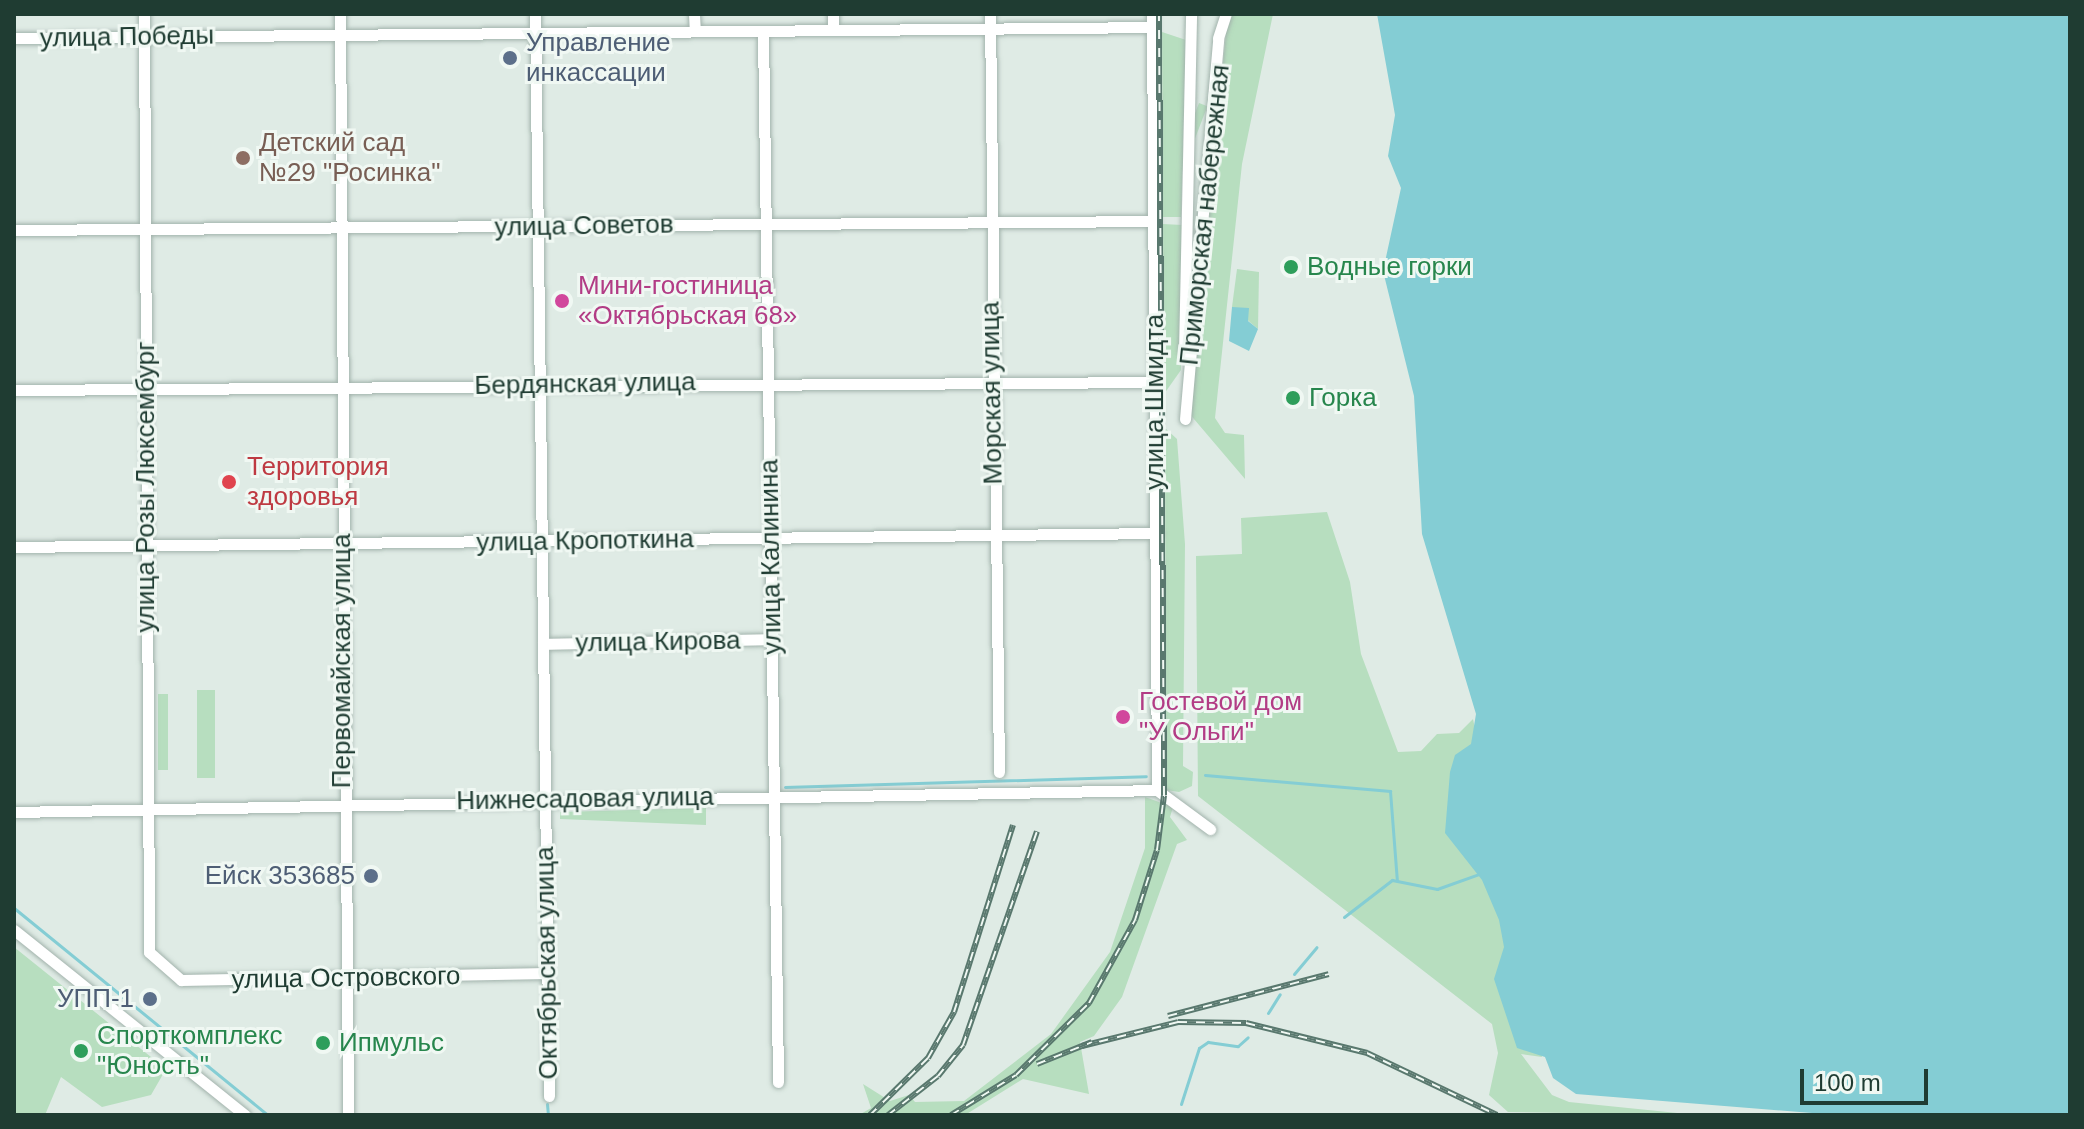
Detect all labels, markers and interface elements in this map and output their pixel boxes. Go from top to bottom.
street label: улица Победы [40,20,214,54]
place label: Управление инкассации [526,27,671,88]
marker: Управление инкассации [501,49,519,67]
street label: Приморская набережная [1174,63,1236,367]
place label: Детский сад №29 "Росинка" [259,127,440,188]
marker: Детский сад №29 "Росинка" [234,149,252,167]
street label: улица Советов [494,209,674,243]
place label: Водные горки [1307,251,1472,283]
marker: Водные горки [1282,258,1300,276]
place label: Мини-гостиница «Октябрьская 68» [578,270,797,332]
marker: Мини-гостиница «Октябрьская 68» [553,292,571,310]
street label: Морская улица [975,301,1009,485]
street label: улица Шмидта [1139,314,1171,490]
street label: улица Розы Люксембург [130,341,162,633]
street label: Бердянская улица [474,366,696,402]
place label: Горка [1309,382,1377,414]
marker: Горка [1284,389,1302,407]
place label: Территория здоровья [247,451,388,512]
street label: улица Калинина [754,459,788,655]
marker: Территория здоровья [218,471,240,493]
street label: улица Кропоткина [476,524,694,558]
street label: Первомайская улица [326,534,358,788]
street label: улица Кирова [575,625,741,659]
place label: Гостевой дом "У Ольги" [1139,686,1302,748]
marker: Гостевой дом "У Ольги" [1114,708,1132,726]
street label: Нижнесадовая улица [456,781,714,817]
street label: Октябрьская улица [529,846,565,1080]
place label: Ейск 353685 [205,860,355,892]
marker: Ейск 353685 [362,867,380,885]
street label: улица Островского [231,960,461,996]
place label: УПП-1 [57,983,134,1015]
marker: УПП-1 [141,990,159,1008]
place label: Спорткомплекс "Юность" [97,1020,282,1082]
place label: Ипмульс [339,1027,444,1059]
marker: Ипмульс [314,1034,332,1052]
marker: Спорткомплекс "Юность" [72,1042,90,1060]
scale bar [1804,1053,1932,1103]
text: 100 m [1814,1069,1881,1096]

